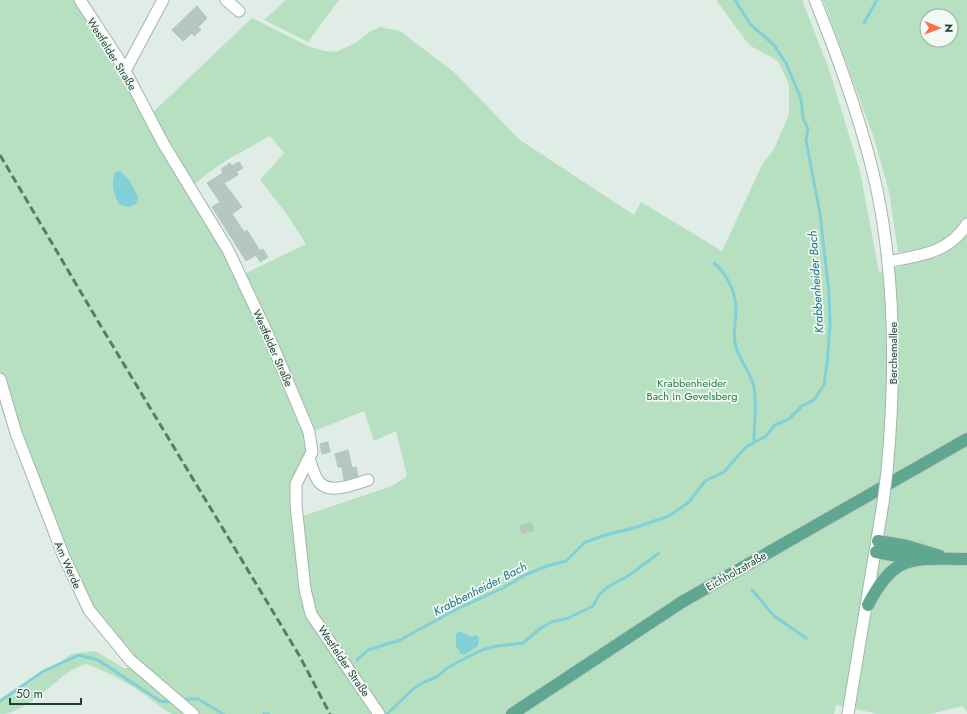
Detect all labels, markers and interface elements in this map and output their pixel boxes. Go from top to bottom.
north arrow [919,8,959,48]
street label: Westfelder Straße [83,15,141,94]
text: N [941,24,957,33]
water label: Krabbenheider Bach [803,230,829,334]
street label: Westfelder Straße [249,307,297,389]
street label: Berchemallee [885,321,901,384]
park label: Krabbenheider Bach in Gevelsberg [647,375,737,404]
street label: Am Werde [50,539,86,592]
street label: Eichholzstraße [703,547,769,595]
water label: Krabbenheider Bach [430,558,530,620]
street label: Westfelder Straße [314,622,374,700]
scale bar [10,680,81,706]
text: 50 m [16,685,43,703]

